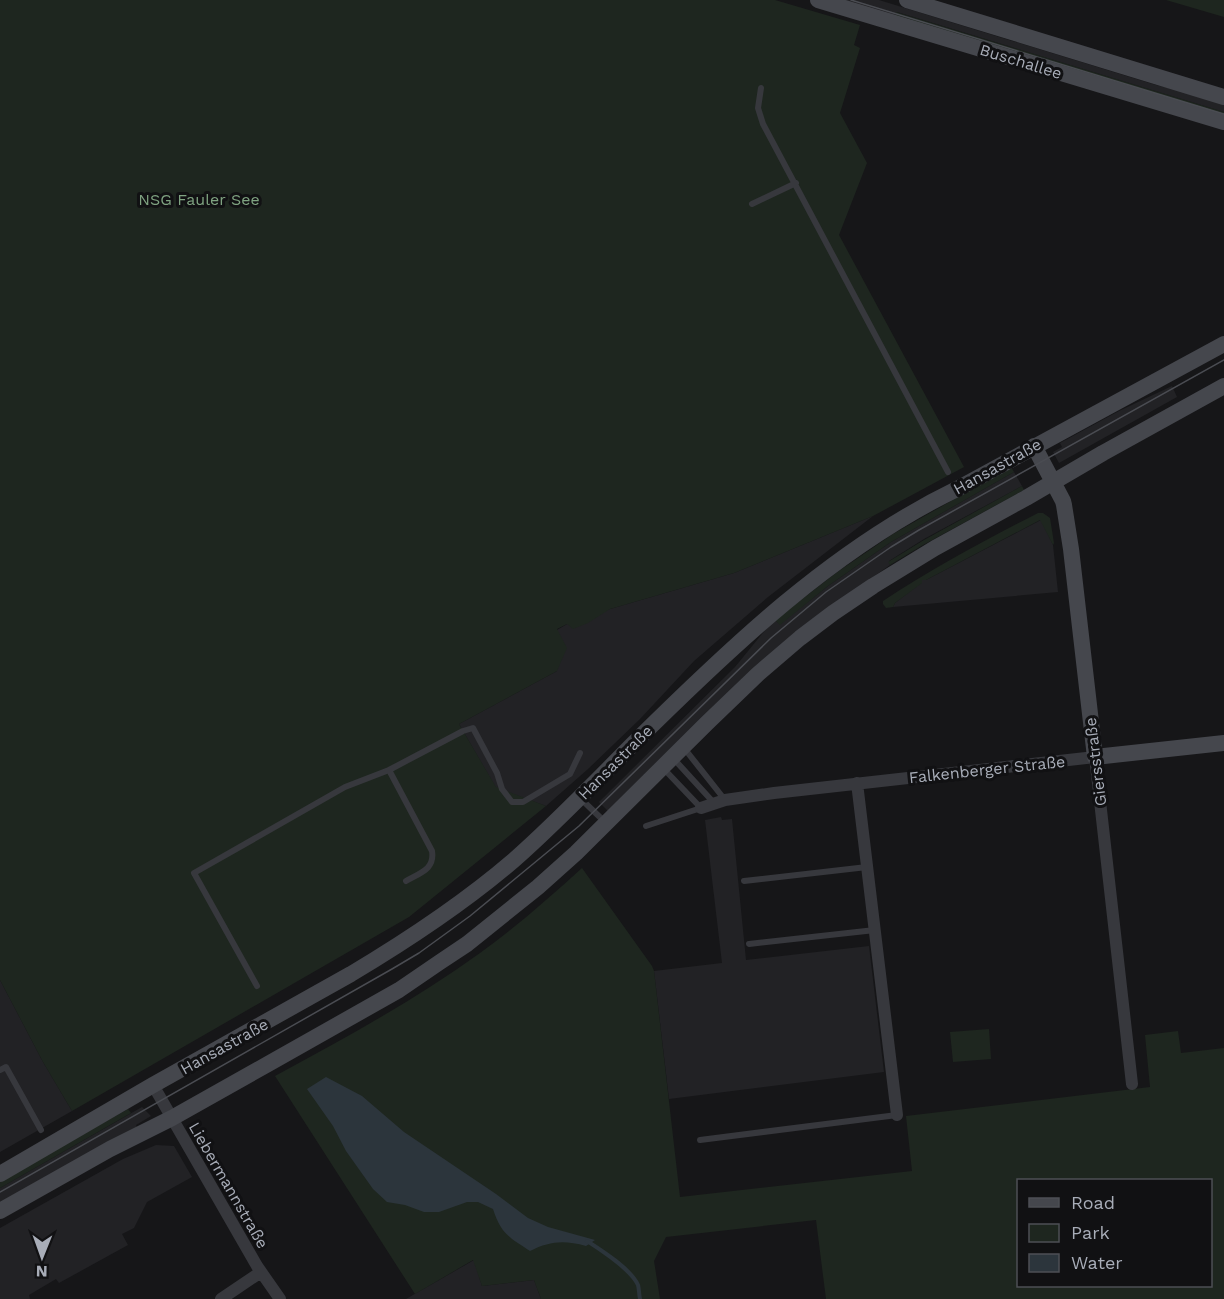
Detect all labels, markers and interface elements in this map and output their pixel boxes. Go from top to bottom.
street label: Buschallee [977,40,1064,83]
park label: NSG Fauler See [138,190,260,209]
street label: Hansastraße [950,434,1045,498]
street label: Giersstraße [1081,716,1110,807]
street label: Hansastraße [574,721,657,804]
street label: Falkenberger Straße [908,752,1066,787]
street label: Hansastraße [177,1014,272,1078]
street label: Liebermannstraße [185,1119,272,1252]
legend [1017,1179,1212,1287]
text: Road [1071,1192,1115,1213]
text: Park [1071,1222,1110,1243]
north arrow [12,1227,72,1287]
text: Water [1071,1252,1123,1273]
text: N [36,1262,48,1281]

